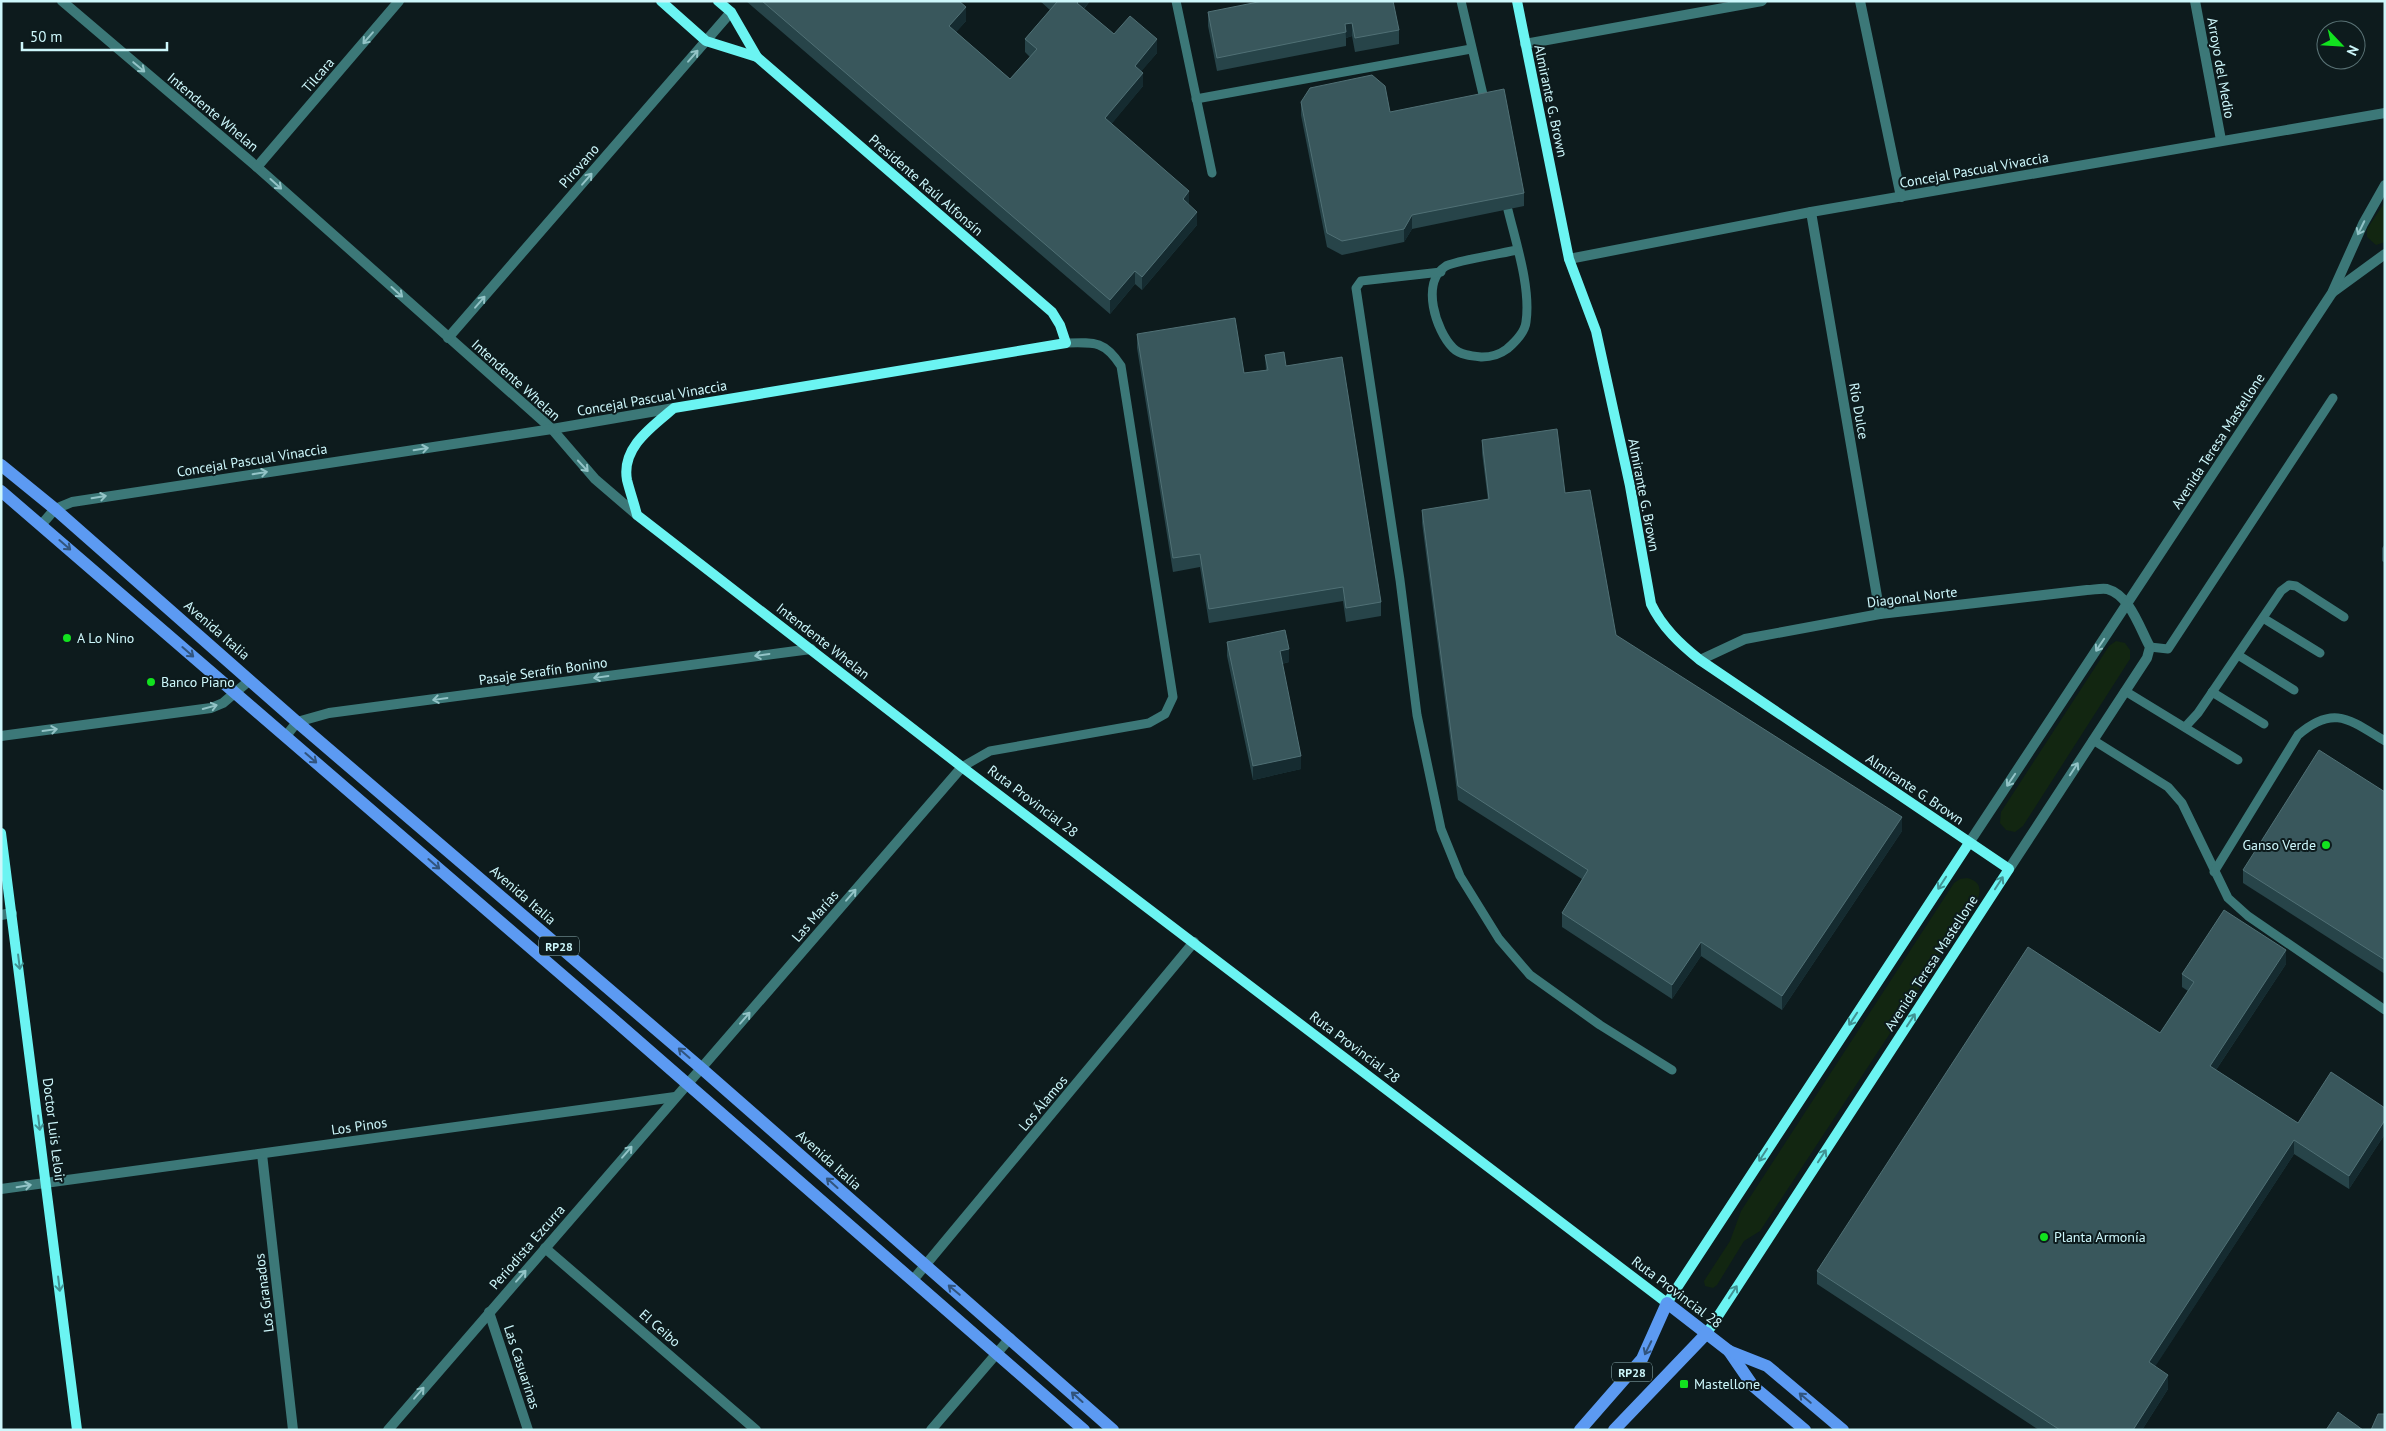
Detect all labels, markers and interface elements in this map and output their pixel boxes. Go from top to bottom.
street label: Arroyo del Medio [2203,16,2239,120]
scale bar [22,20,168,52]
north arrow [2316,20,2366,70]
text: 50 m [30,27,63,46]
one-way arrow [362,32,373,45]
street label: Almirante G. Brown [1530,43,1572,159]
text: N [2343,43,2363,58]
one-way arrow [687,49,699,62]
street label: Tilcara [298,54,338,96]
one-way arrow [132,61,145,72]
street label: Intendente Whelan [164,69,262,155]
street label: Presidente Raúl Alfonsín [865,130,987,240]
street label: Pirovano [555,140,603,192]
street label: Concejal Pascual Vivaccia [1898,148,2050,192]
one-way arrow [581,172,592,185]
one-way arrow [269,178,282,190]
one-way arrow [2356,220,2366,235]
one-way arrow [390,286,403,298]
one-way arrow [474,295,486,308]
street label: Intendente Whelan [468,335,564,425]
street label: Avenida Teresa Mastellone [2167,370,2269,512]
street label: Concejal Pascual Vinaccia [576,376,728,420]
street label: Río Dulce [1845,381,1873,441]
street label: Almirante G. Brown [1624,437,1664,553]
street label: Concejal Pascual Vinaccia [176,439,329,481]
one-way arrow [412,443,428,453]
one-way arrow [577,460,589,473]
one-way arrow [252,468,268,478]
one-way arrow [91,492,107,502]
one-way arrow [59,539,72,551]
street label: Diagonal Norte [1866,583,1958,611]
street label: Avenida Italia [180,596,254,664]
street label: Intendente Whelan [773,599,873,683]
place label: A Lo Nino [77,629,134,647]
marker: A Lo Nino [61,632,73,644]
one-way arrow [2095,637,2105,651]
one-way arrow [181,646,194,658]
one-way arrow [755,650,771,660]
street label: Pasaje Serafín Bonino [477,653,609,689]
one-way arrow [594,672,610,682]
place label: Banco Piano [161,673,235,691]
marker: Banco Piano [145,676,157,688]
one-way arrow [433,694,449,704]
one-way arrow [202,702,218,712]
one-way arrow [41,725,57,735]
street label: Almirante G. Brown [1862,749,1968,829]
one-way arrow [304,752,317,763]
street label: Ruta Provincial 28 [984,761,1082,841]
one-way arrow [2069,762,2079,776]
one-way arrow [2005,773,2016,787]
place label: Ganso Verde [2242,836,2316,854]
marker: Ganso Verde [2320,839,2332,851]
one-way arrow [427,858,440,869]
street label: Avenida Italia [486,861,560,929]
one-way arrow [1937,876,1947,890]
one-way arrow [1995,877,2005,891]
street label: Las Marías [788,886,842,946]
one-way arrow [845,888,857,901]
street label: Avenida Teresa Mastellone [1880,892,1982,1034]
road number: RP28 [539,936,579,956]
one-way arrow [14,954,24,970]
street label: Ruta Provincial 28 [1306,1007,1404,1087]
one-way arrow [739,1011,750,1024]
one-way arrow [1847,1012,1858,1026]
one-way arrow [1906,1013,1916,1027]
one-way arrow [678,1048,691,1059]
street label: Los Álamos [1015,1071,1072,1134]
street label: Doctor Luis Leloir [39,1077,69,1183]
street label: Los Pinos [330,1113,388,1139]
one-way arrow [34,1115,44,1131]
street label: Avenida Italia [793,1126,865,1194]
one-way arrow [621,1146,633,1159]
one-way arrow [1758,1147,1768,1161]
one-way arrow [1817,1149,1827,1163]
one-way arrow [826,1177,839,1189]
one-way arrow [15,1180,31,1190]
street label: Periodista Ezcurra [485,1201,569,1293]
place label: Planta Armonía [2054,1228,2146,1246]
marker: Planta Armonía [2038,1231,2050,1243]
street label: Los Granados [250,1252,278,1333]
street label: Ruta Provincial 28 [1628,1252,1726,1332]
one-way arrow [515,1269,527,1282]
one-way arrow [54,1276,64,1292]
one-way arrow [948,1285,961,1296]
one-way arrow [1728,1285,1738,1299]
street label: El Ceibo [636,1305,684,1351]
street label: Las Casuarinas [500,1323,544,1412]
one-way arrow [1643,1340,1652,1355]
road number: RP28 [1612,1362,1652,1381]
place label: Mastellone [1694,1375,1760,1393]
marker: Mastellone [1678,1378,1690,1390]
one-way arrow [414,1386,425,1399]
one-way arrow [1070,1391,1083,1403]
one-way arrow [1799,1393,1812,1404]

